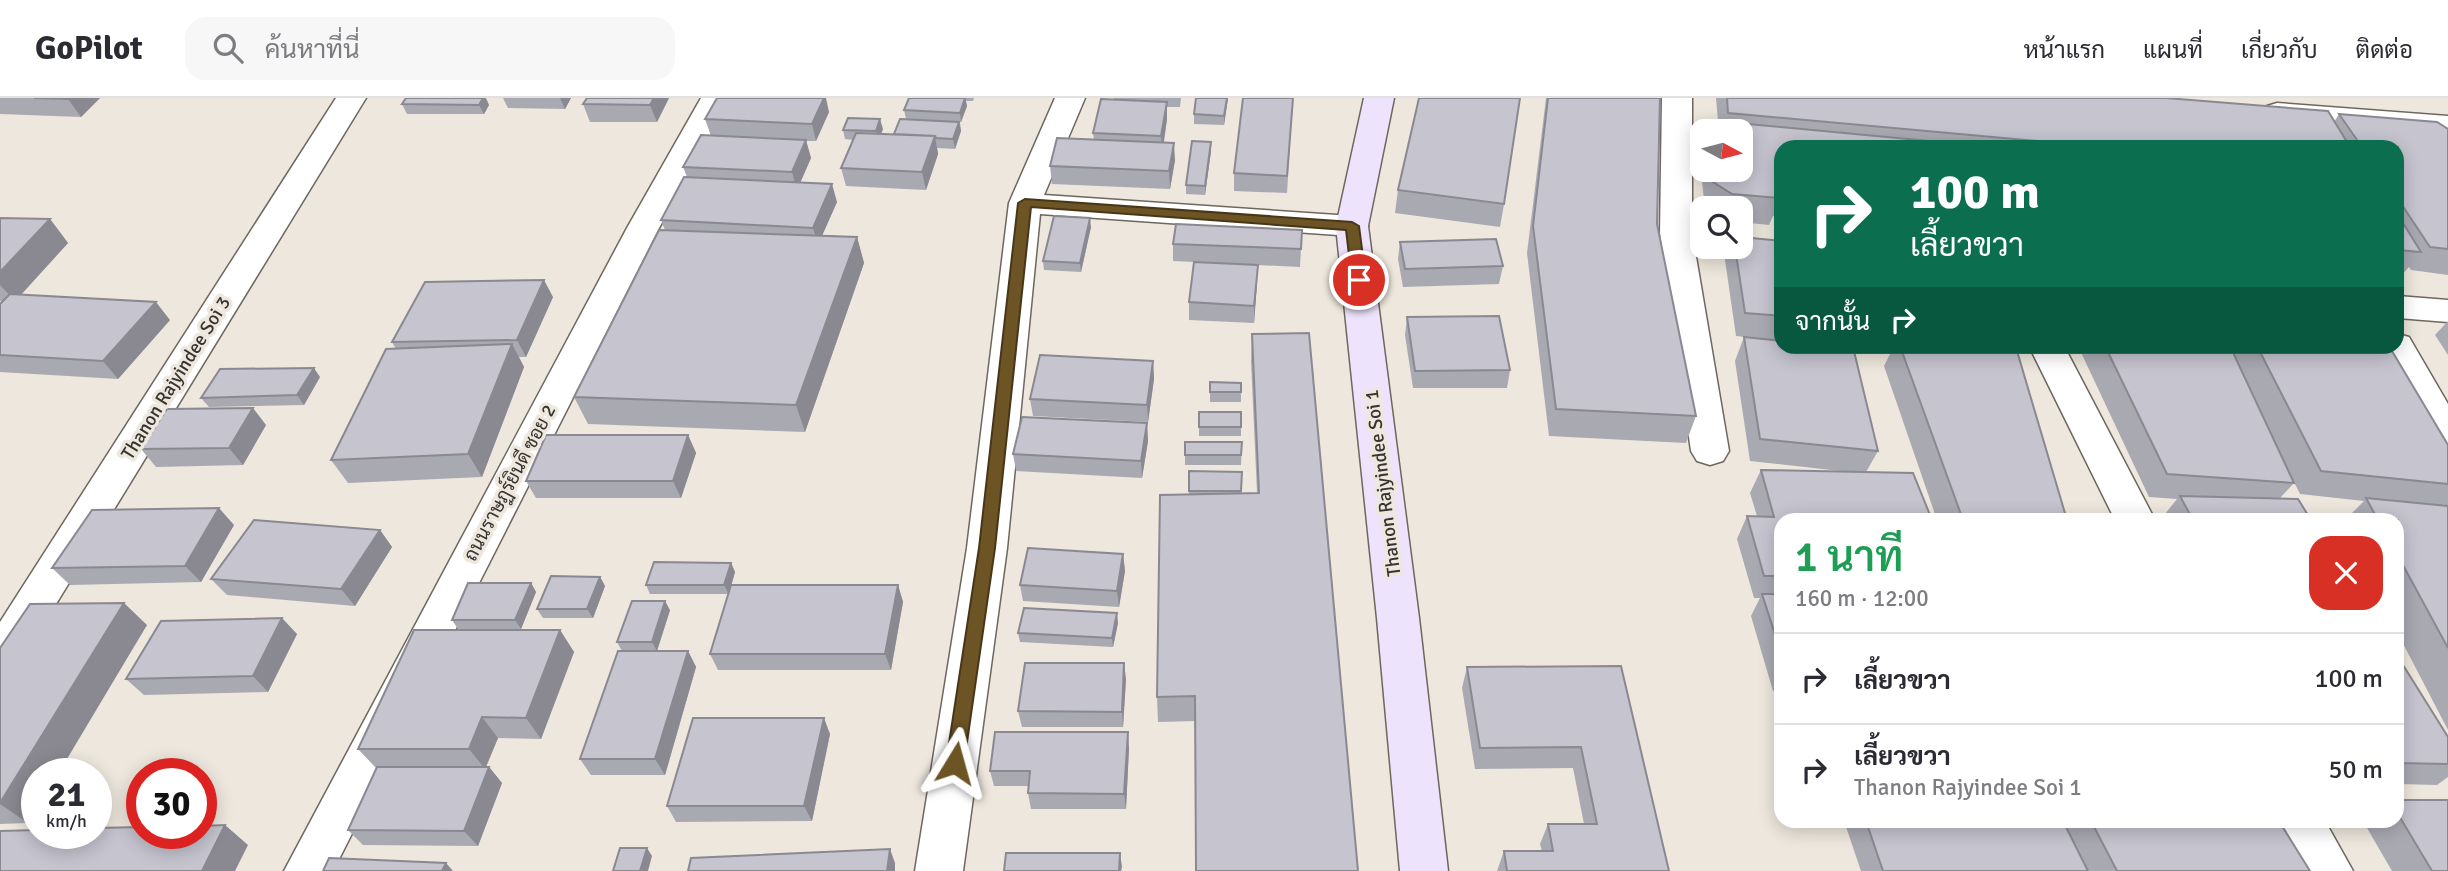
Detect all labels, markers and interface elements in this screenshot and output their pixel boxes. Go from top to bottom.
search box [185,17,675,80]
text: GoPilot [35,28,143,69]
icon: search [209,29,247,67]
text: ค้นหาที่นี่ [265,34,360,66]
text: หน้าแรก [2024,35,2105,65]
text: แผนที่ [2143,35,2203,65]
text: เกี่ยวกับ [2241,35,2318,65]
text: ติดต่อ [2356,35,2413,65]
north arrow [1690,119,1754,182]
map controls [1690,119,1753,259]
text: 100 m [1910,162,2040,222]
icon: right [1795,168,1886,259]
button: search [1690,196,1753,259]
text: เลี้ยวขวา [1910,226,2024,265]
pin [1329,250,1389,310]
icon: arrive [1340,261,1378,299]
street label: Thanon Rajyindee Soi 3 [116,292,236,464]
icon: right [1884,301,1922,339]
text: จากนั้น [1795,306,1870,338]
street label: Thanon Rajyindee Soi 1 [1360,388,1406,578]
street label: ถนนราษฏร์ยินดี ซอย 2 [458,400,561,565]
text: 1 นาที [1795,532,1903,583]
button: close [2309,536,2383,610]
text: 160 m · 12:00 [1795,584,1929,613]
icon: right [1795,660,1833,698]
text: 100 m [2314,663,2383,695]
text: เลี้ยวขวา [1854,665,1951,697]
position arrow [918,726,992,800]
text: เลี้ยวขวา [1854,741,1951,773]
icon: right [1795,751,1833,789]
text: 50 m [2328,754,2383,786]
speed limit sign: 30 [126,758,217,849]
text: 21 [48,773,85,816]
text: Thanon Rajyindee Soi 1 [1854,773,2082,802]
text: km/h [46,810,87,832]

